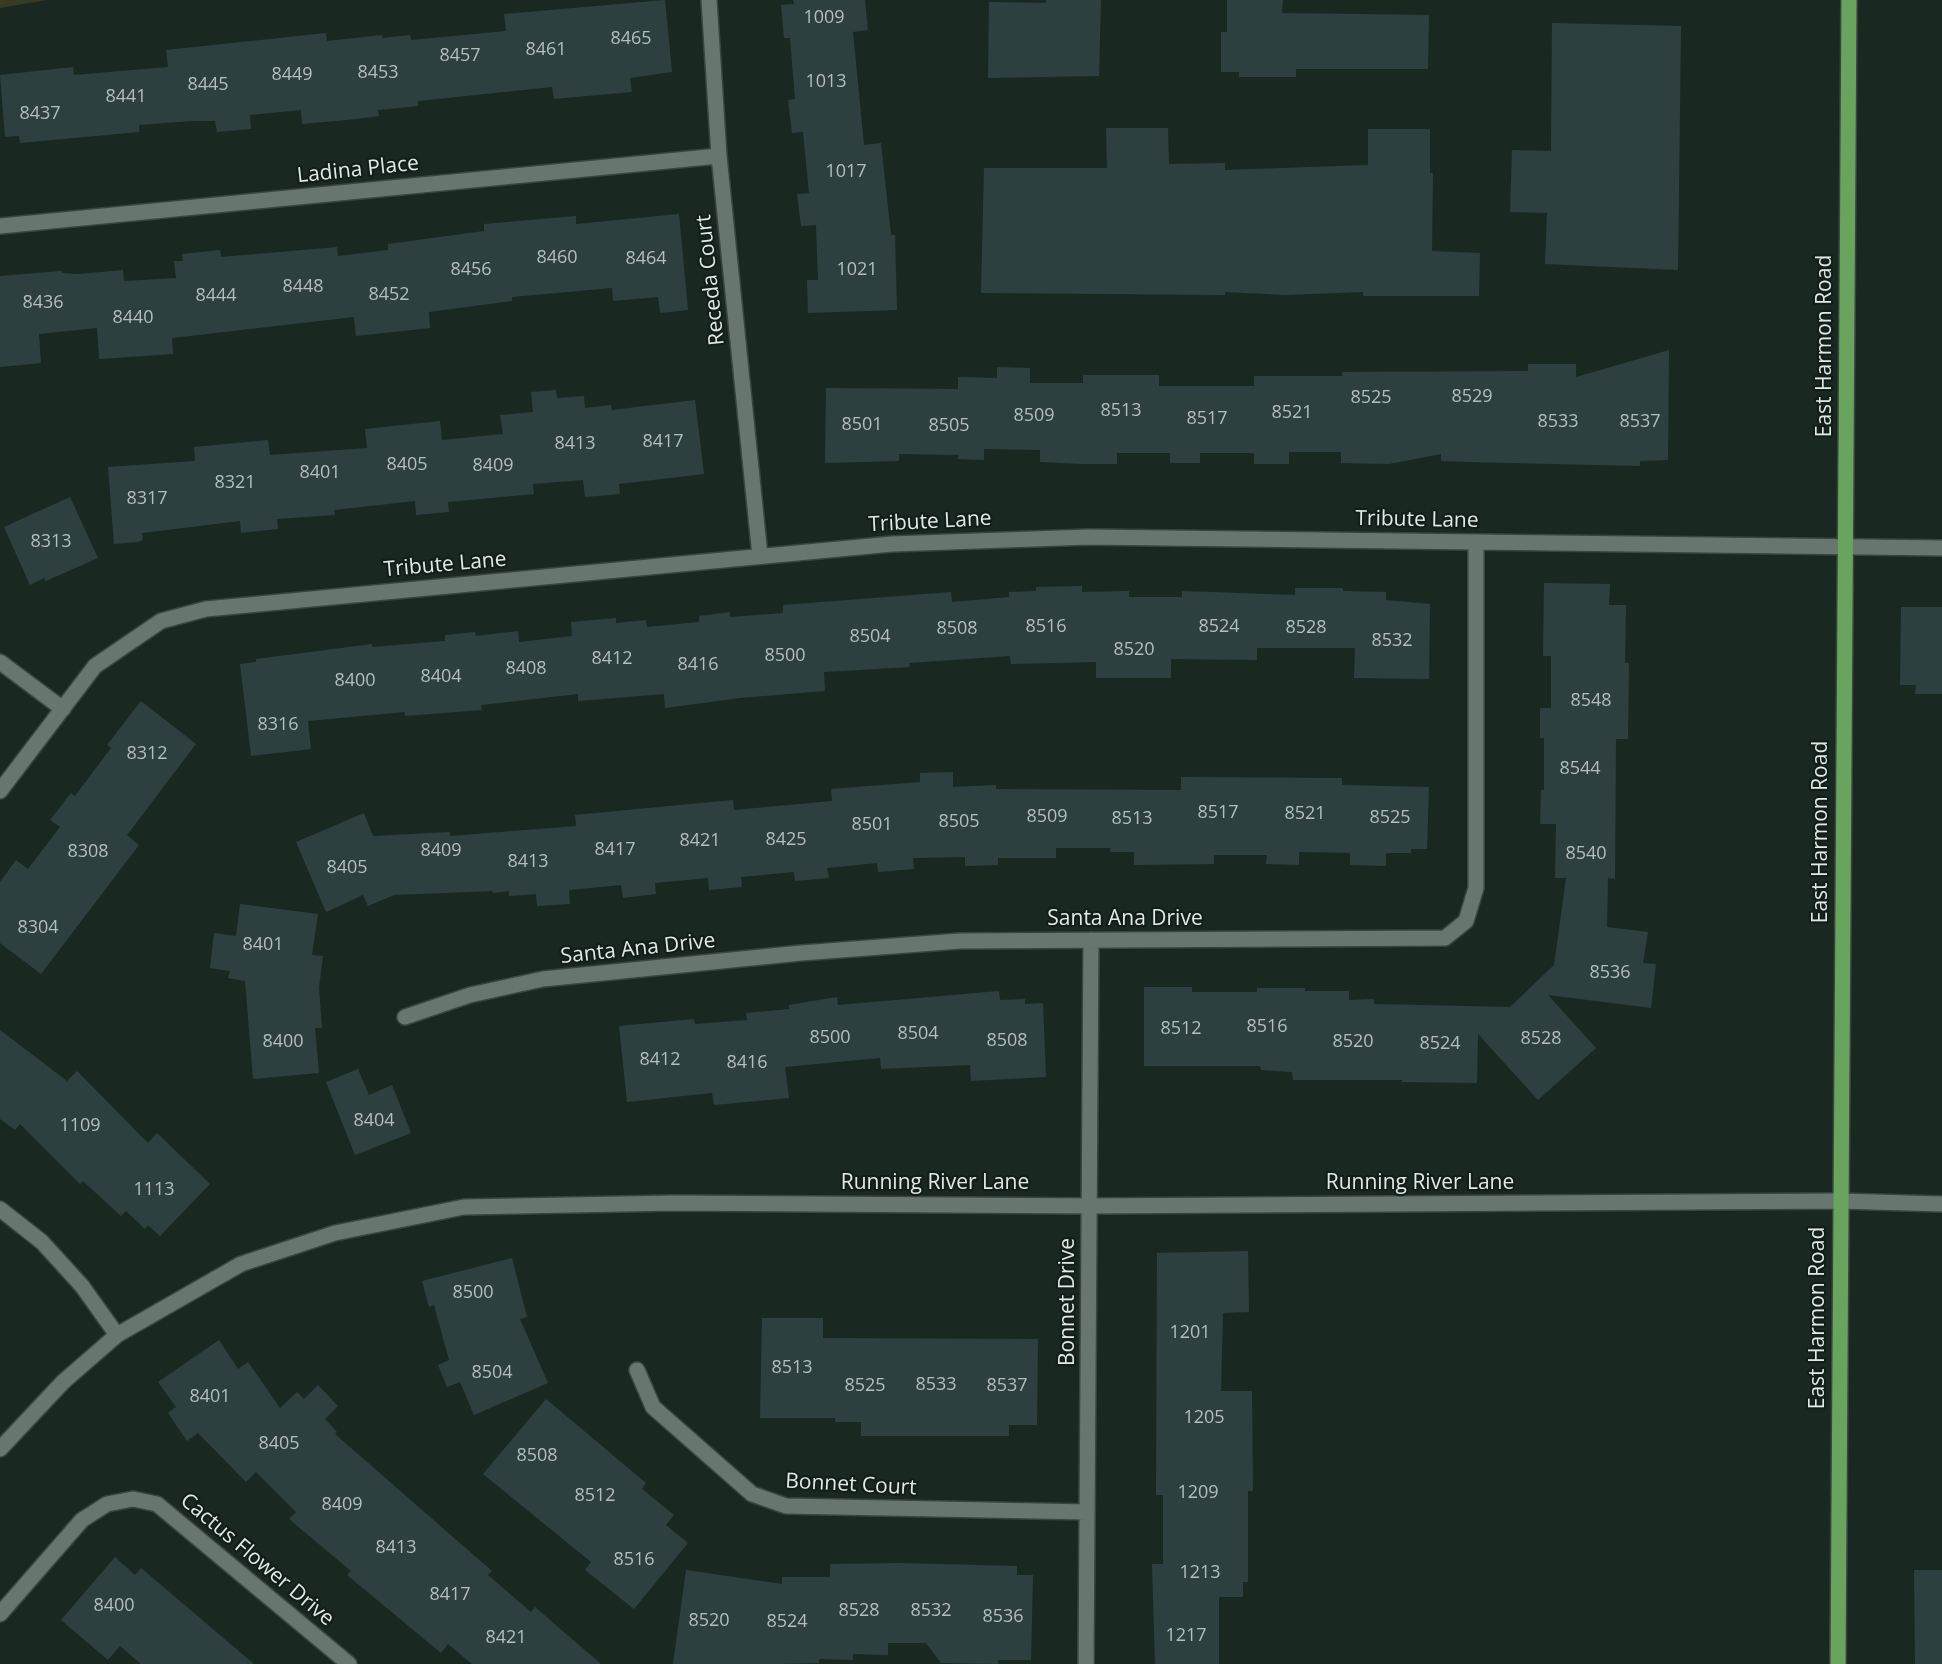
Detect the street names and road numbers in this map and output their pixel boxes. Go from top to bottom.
street label: Ladina Place [296,151,420,189]
street label: Receda Court [692,213,730,347]
street label: East Harmon Road [1812,255,1838,437]
street label: Tribute Lane [868,506,992,538]
street label: Tribute Lane [1355,506,1479,534]
street label: Tribute Lane [383,547,507,583]
street label: East Harmon Road [1808,741,1834,923]
street label: Santa Ana Drive [1047,906,1203,932]
street label: Santa Ana Drive [559,928,717,970]
street label: Running River Lane [841,1170,1029,1196]
street label: Running River Lane [1326,1170,1514,1196]
street label: East Harmon Road [1805,1227,1831,1409]
street label: Bonnet Drive [1055,1238,1081,1366]
street label: Bonnet Court [785,1469,917,1501]
street label: Cactus Flower Drive [175,1488,339,1632]

